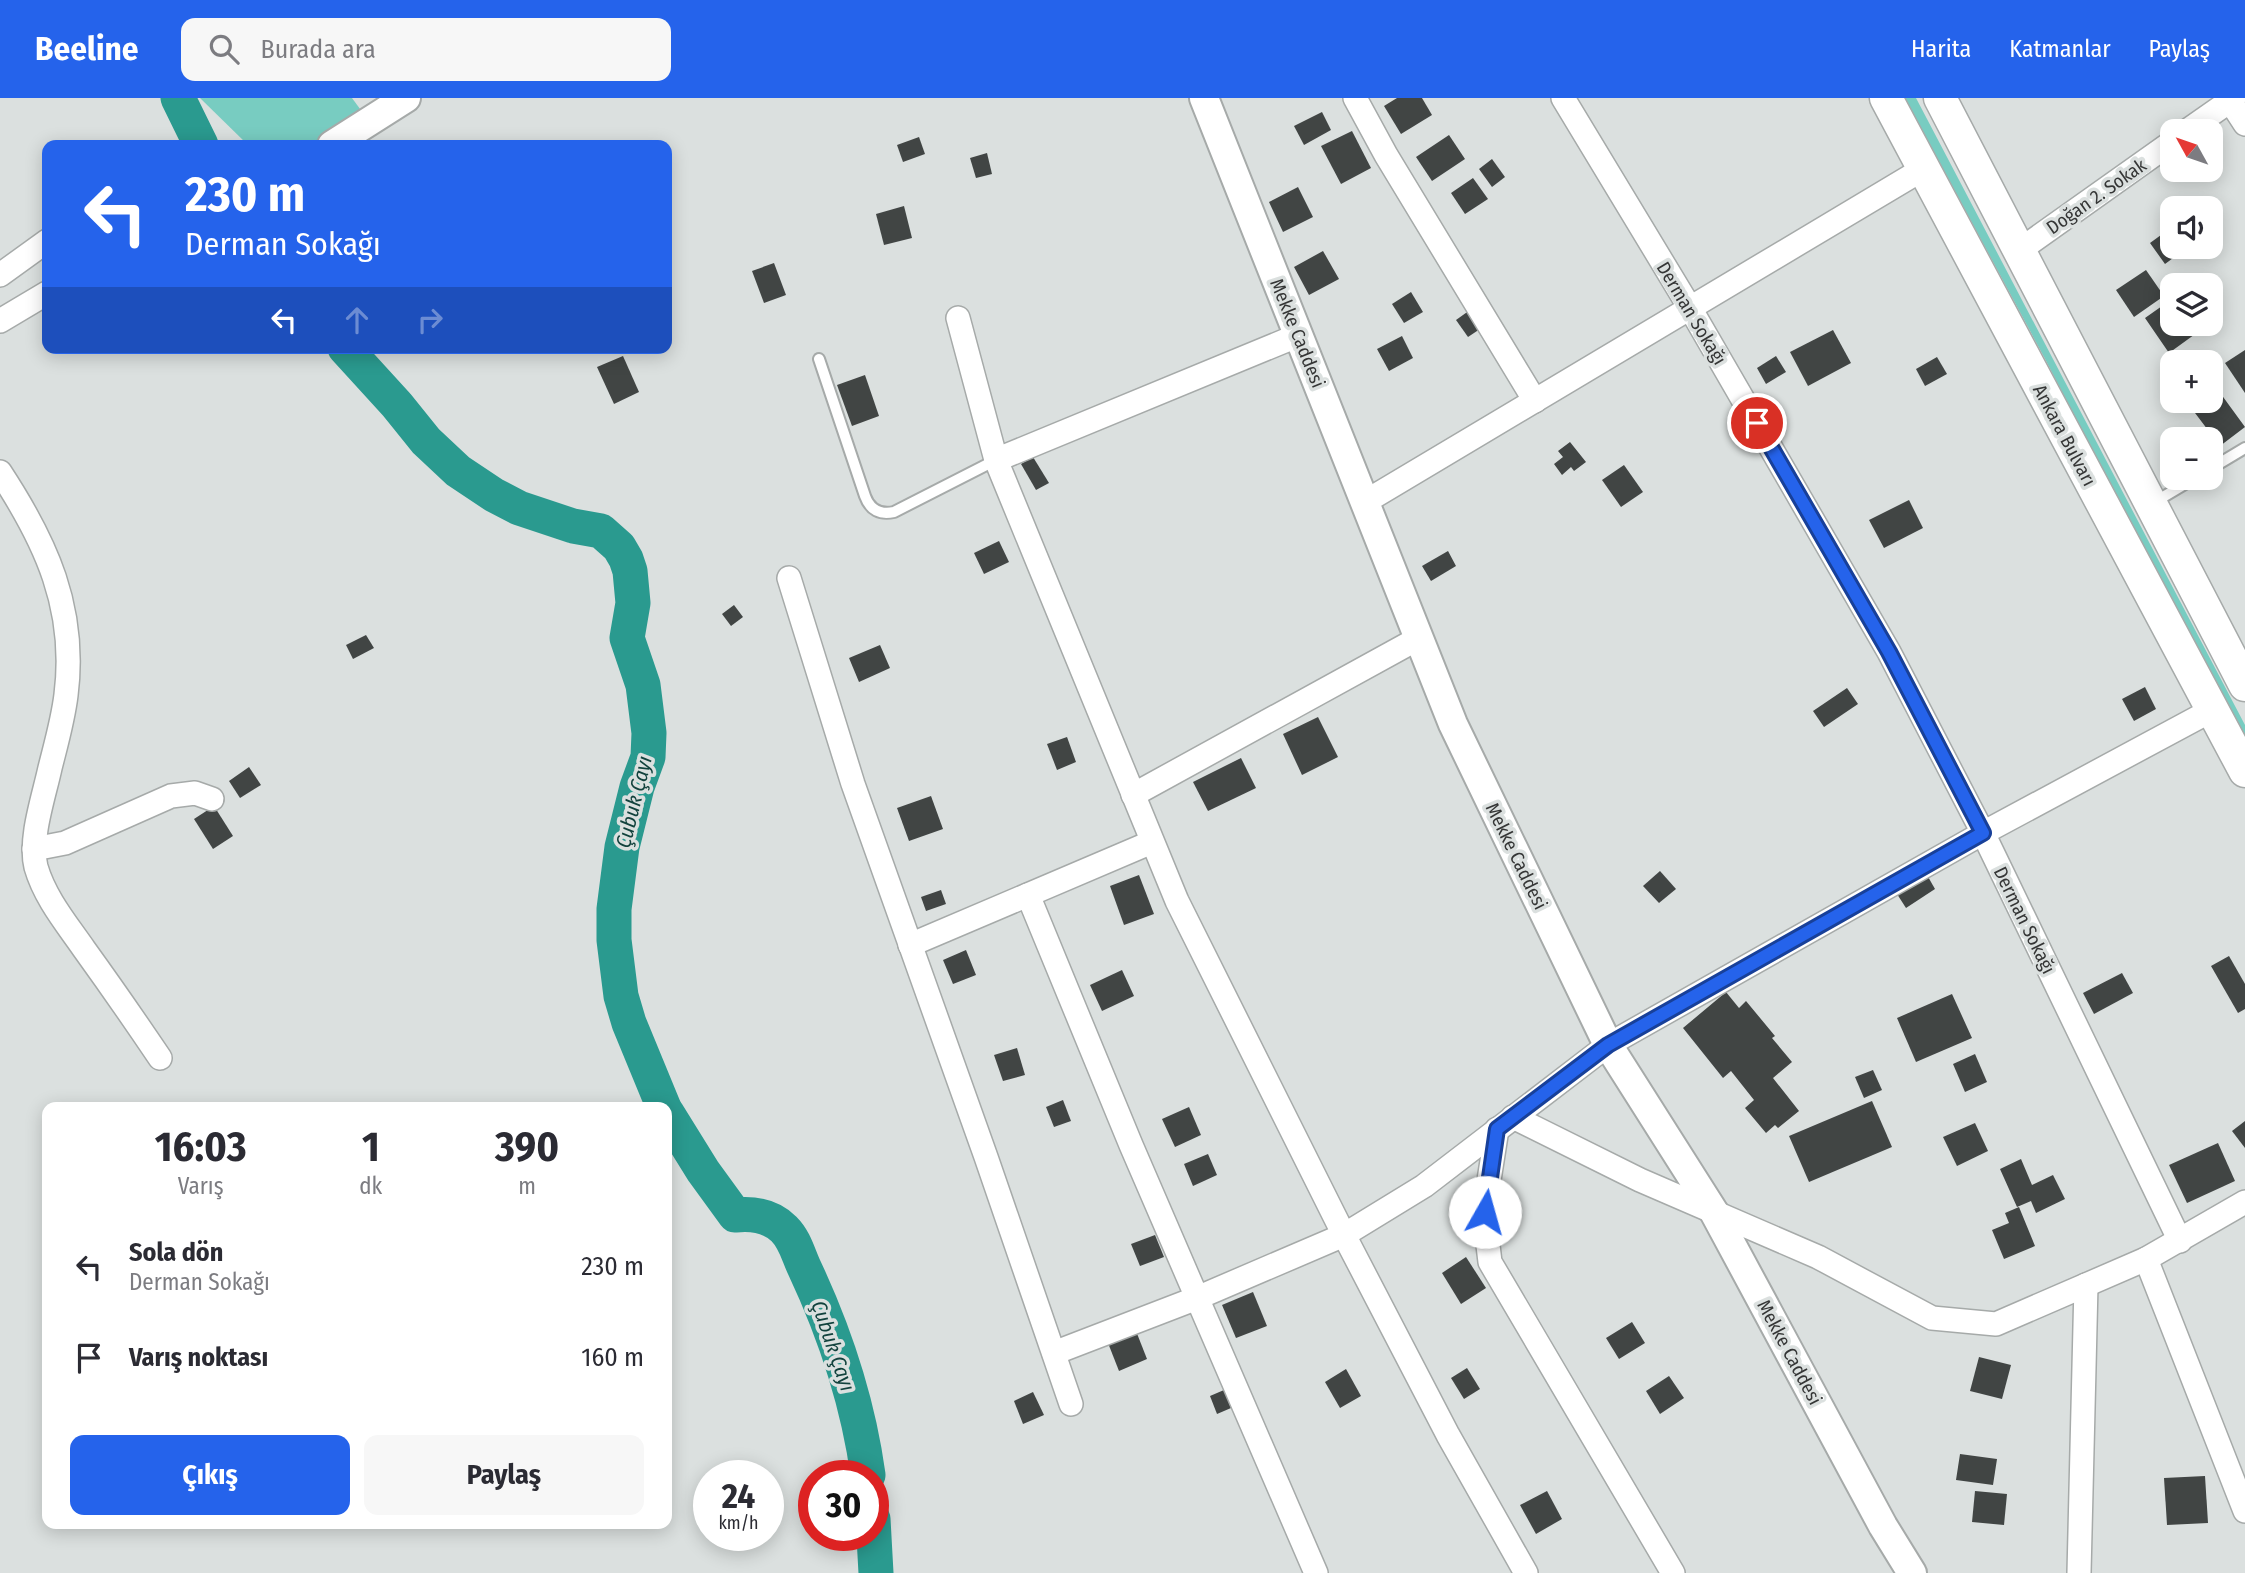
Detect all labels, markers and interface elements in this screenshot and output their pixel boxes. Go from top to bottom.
search box [181,18,671,81]
text: Beeline [35,29,139,69]
icon: search [205,30,243,68]
text: Burada ara [261,34,376,65]
text: Harita [1911,35,1971,63]
text: Katmanlar [2009,35,2111,63]
text: Paylaş [2149,35,2210,63]
north arrow [2160,119,2222,182]
map controls [2160,119,2223,490]
street label: Doğan 2. Sokak [2042,154,2151,239]
text: 230 m [185,165,305,224]
icon: left [70,168,161,259]
button: sound [2160,196,2223,259]
text: Derman Sokağı [185,225,381,263]
street label: Derman Sokağı [1652,257,1731,369]
button: layers [2160,273,2223,336]
street label: Mekke Caddesi [1265,275,1330,391]
icon: left [265,301,303,339]
icon: ahead [338,301,376,339]
icon: right [411,301,449,339]
button: + [2160,350,2223,413]
street label: Ankara Bulvarı [2028,380,2101,490]
pin [1727,393,1787,453]
icon: arrive [1738,404,1776,442]
button: − [2160,427,2223,490]
water label: Çubuk Çayı [610,753,658,851]
street label: Mekke Caddesi [1481,799,1552,913]
street label: Derman Sokağı [1989,863,2060,978]
text: 16:03 [155,1122,247,1172]
text: 1 [362,1122,380,1172]
text: 390 [495,1122,559,1172]
text: Varış [178,1172,223,1200]
text: dk [359,1172,382,1200]
text: m [518,1172,536,1200]
position arrow [1448,1175,1522,1249]
text: Sola dön [129,1237,223,1268]
icon: left [70,1248,108,1286]
text: 230 m [581,1251,644,1282]
text: Derman Sokağı [129,1268,270,1296]
street label: Mekke Caddesi [1752,1296,1827,1409]
water label: Çubuk Çayı [805,1297,861,1395]
icon: arrive [70,1339,108,1377]
text: Varış noktası [129,1342,268,1373]
text: 160 m [581,1342,644,1373]
button: Çıkış [70,1435,350,1515]
button: Paylaş [364,1435,644,1515]
speed limit sign: 30 [798,1460,889,1551]
text: 24 [722,1475,755,1517]
text: km/h [718,1512,759,1534]

